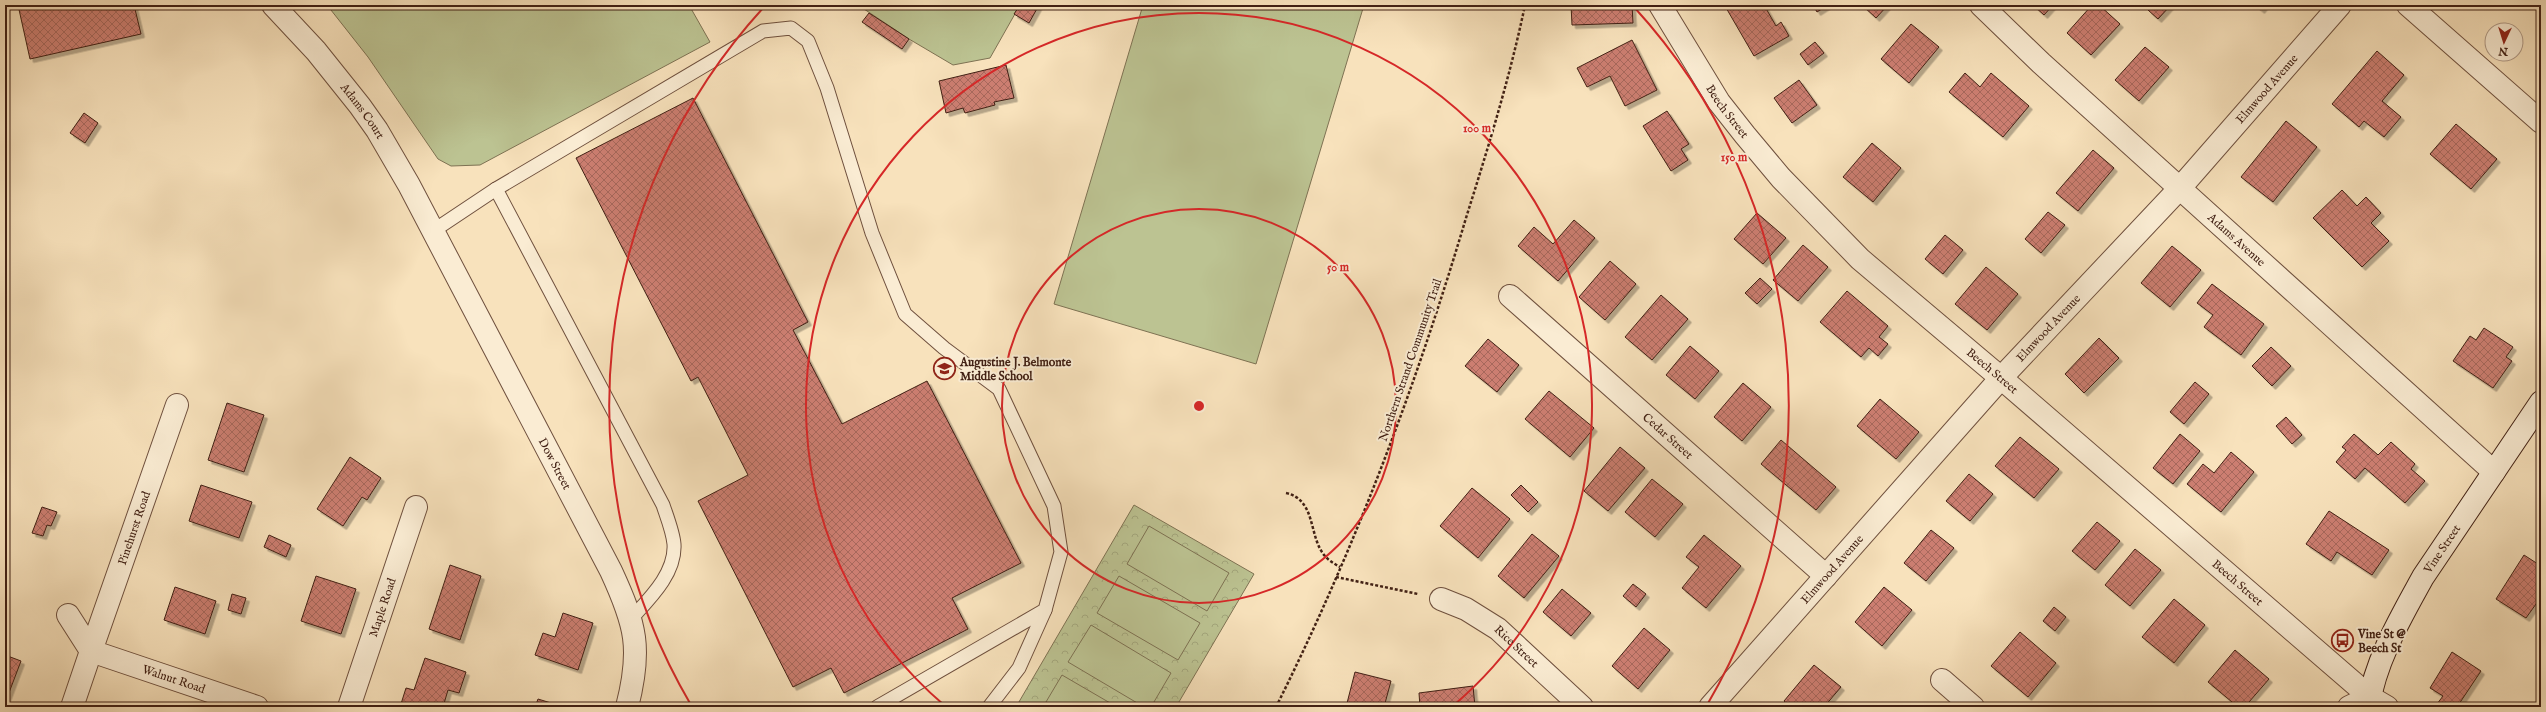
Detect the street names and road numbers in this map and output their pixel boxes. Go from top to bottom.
street label: Elmwood Avenue [2233,51,2302,127]
street label: Adams Court [336,80,388,142]
street label: Beech Street [1702,82,1752,141]
street label: Adams Avenue [2204,209,2269,270]
street label: Northern Strand Community Trail [1375,276,1446,444]
street label: Elmwood Avenue [2013,291,2084,365]
street label: Beech Street [1963,345,2021,397]
street label: Cedar Street [1639,410,1696,463]
street label: Dow Street [535,435,574,492]
street label: Pinehurst Road [115,489,154,567]
street label: Vine Street [2420,522,2464,577]
street label: Elmwood Avenue [1798,532,1867,607]
street label: Beech Street [2209,557,2266,609]
street label: Maple Road [366,576,400,639]
street label: Rice Street [1491,622,1542,671]
street label: Walnut Road [140,662,208,697]

